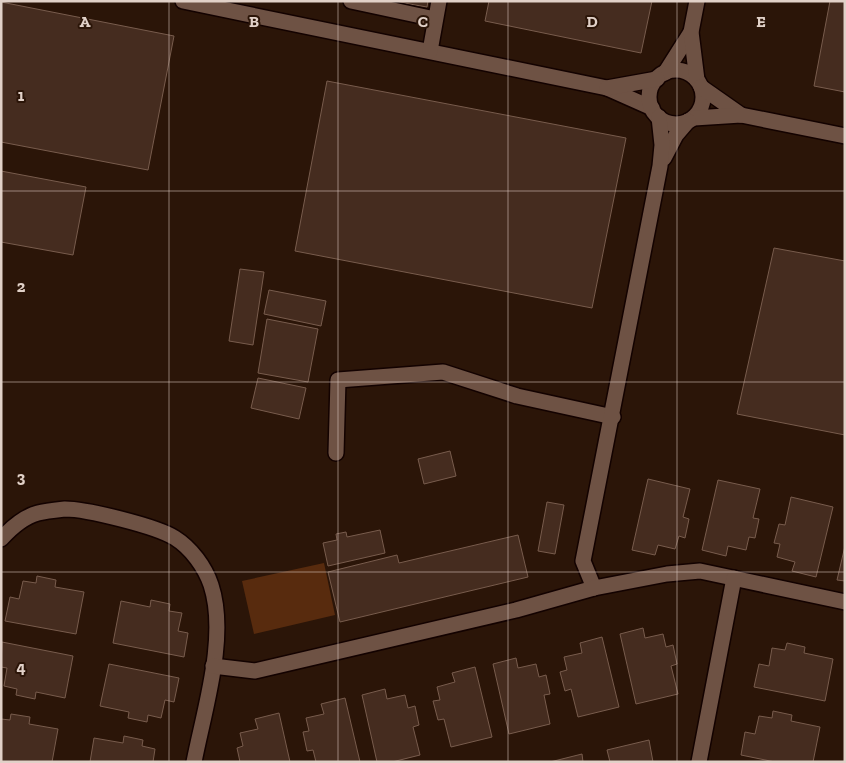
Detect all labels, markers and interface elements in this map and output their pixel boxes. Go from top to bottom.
text: A [80,12,91,31]
text: B [249,12,259,31]
text: C [418,12,428,31]
text: D [586,12,598,31]
text: E [756,12,766,31]
text: 1 [18,86,25,105]
text: 2 [17,277,26,296]
text: 3 [17,468,26,487]
text: 4 [16,658,26,677]

